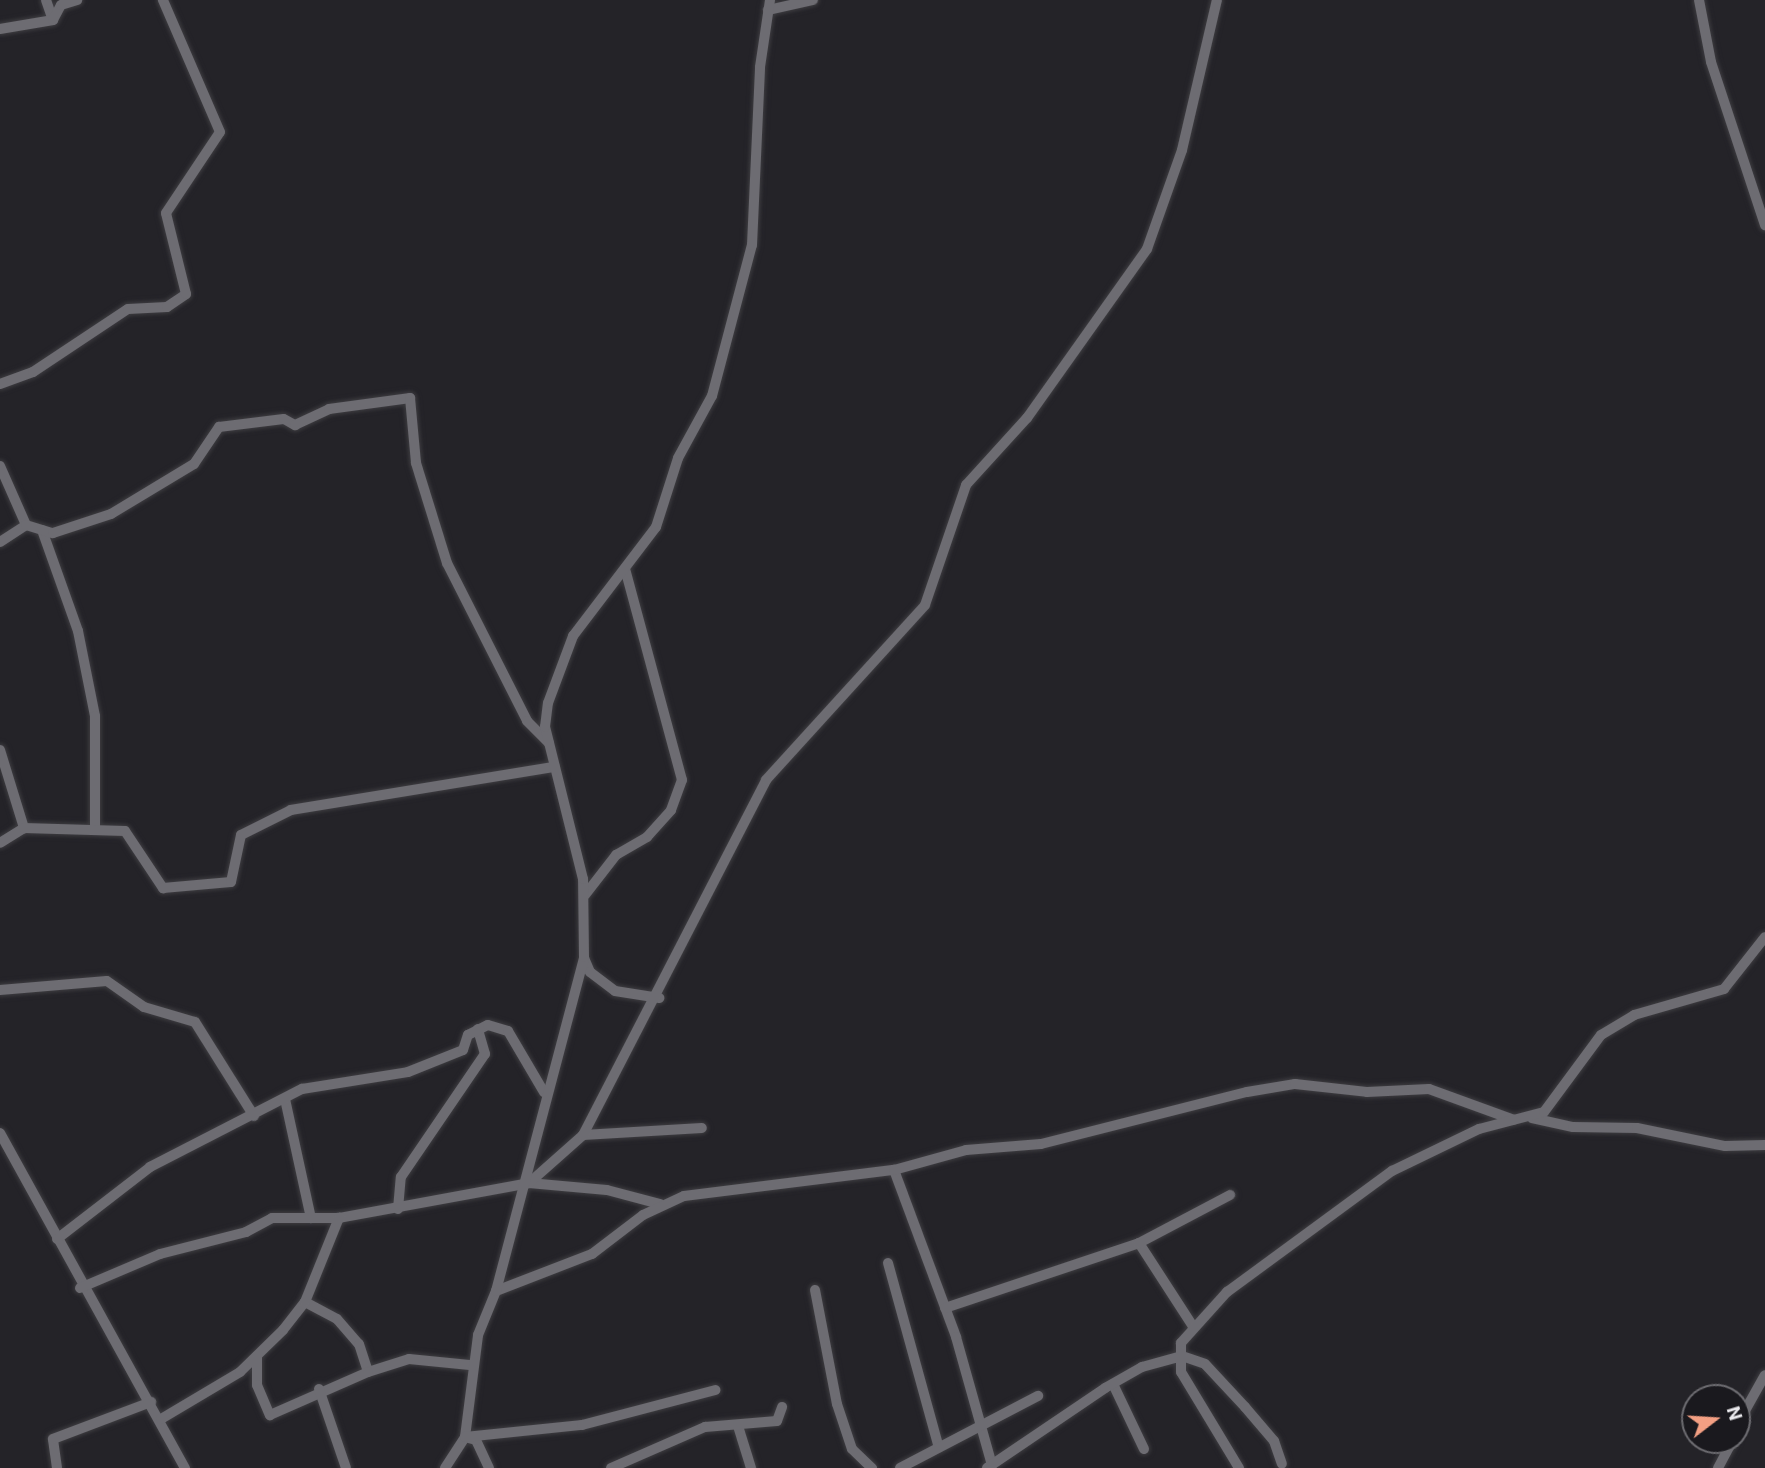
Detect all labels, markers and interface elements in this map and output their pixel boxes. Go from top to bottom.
north arrow [1681,1384,1751,1454]
text: N [1722,1404,1748,1423]

